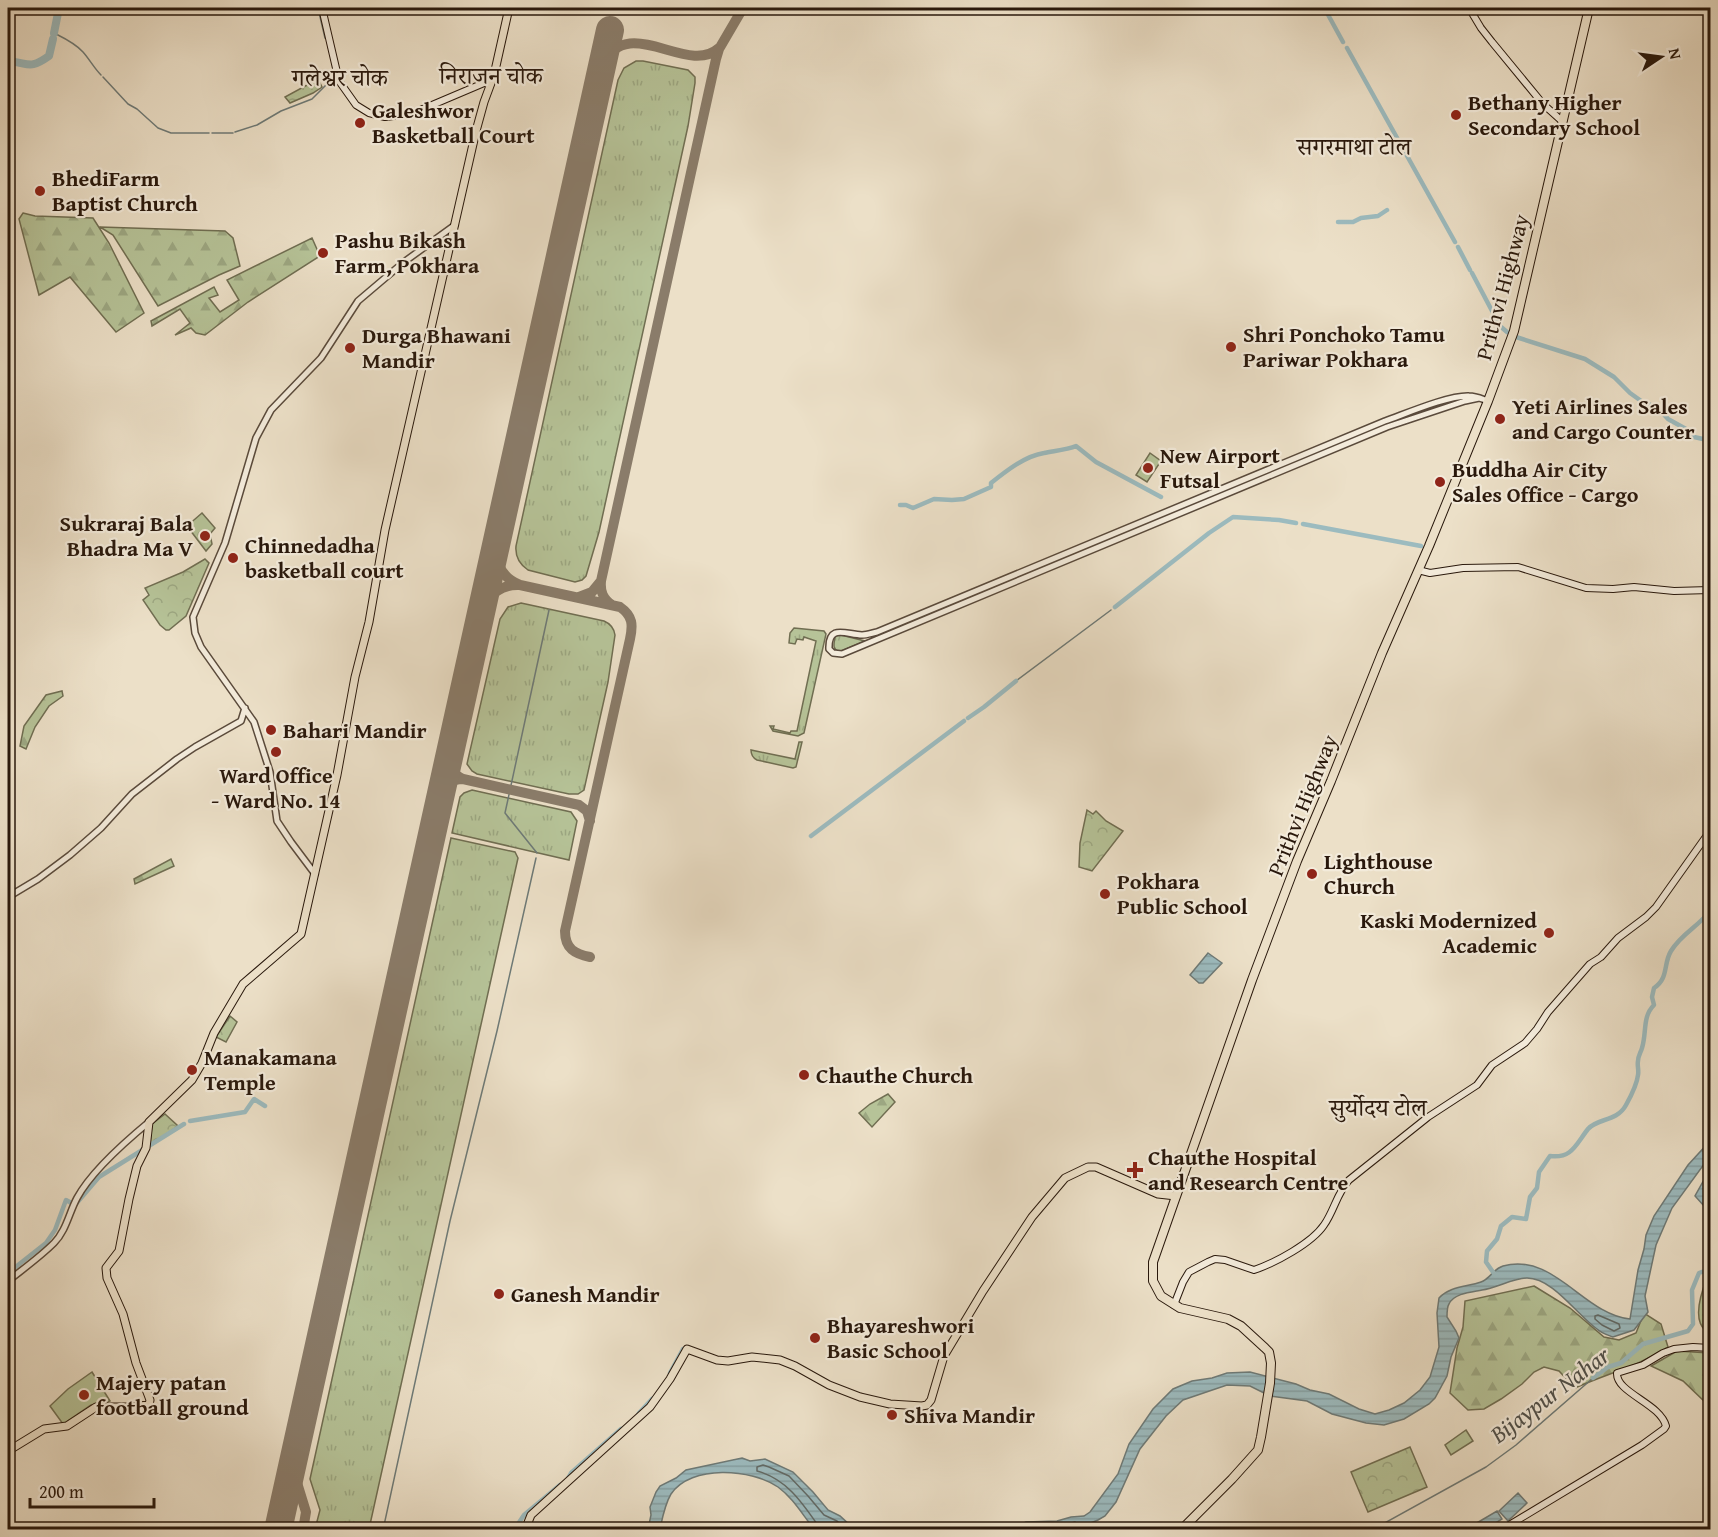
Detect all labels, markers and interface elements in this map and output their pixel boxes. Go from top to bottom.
north arrow [1631,27,1691,87]
text: N [1663,46,1689,62]
district label: निराजन चोक [438,58,545,93]
district label: गलेश्वर चोक [291,60,390,95]
place label: Bethany Higher Secondary School [1468,86,1640,143]
place label: Galeshwor Basketball Court [372,94,535,151]
marker: Bethany Higher Secondary School [1449,108,1463,122]
marker: Galeshwor Basketball Court [353,116,367,130]
district label: सगरमाथा टोल [1296,129,1412,164]
place label: BhediFarm Baptist Church [52,162,198,219]
marker: BhediFarm Baptist Church [33,184,47,198]
street label: Prithvi Highway [1467,210,1537,364]
place label: Pashu Bikash Farm, Pokhara [335,224,480,281]
marker: Pashu Bikash Farm, Pokhara [316,246,330,260]
place label: Shri Ponchoko Tamu Pariwar Pokhara [1243,318,1445,375]
place label: Durga Bhawani Mandir [362,319,511,376]
marker: Shri Ponchoko Tamu Pariwar Pokhara [1224,340,1238,354]
marker: Durga Bhawani Mandir [343,341,357,355]
place label: Yeti Airlines Sales and Cargo Counter [1512,390,1695,447]
marker: Yeti Airlines Sales and Cargo Counter [1493,412,1507,426]
place label: New Airport Futsal [1160,439,1281,496]
place label: Buddha Air City Sales Office - Cargo [1452,453,1639,510]
marker: New Airport Futsal [1141,461,1155,475]
marker: Buddha Air City Sales Office - Cargo [1433,475,1447,489]
place label: Sukraraj Bala Bhadra Ma V [60,507,194,564]
marker: Sukraraj Bala Bhadra Ma V [198,529,212,543]
place label: Chinnedadha basketball court [245,529,404,586]
marker: Chinnedadha basketball court [226,551,240,565]
place label: Bahari Mandir [283,714,427,746]
marker: Bahari Mandir [264,723,278,737]
street label: Prithvi Highway [1259,729,1345,880]
marker: Ward Office - Ward No. 14 [269,745,283,759]
place label: Ward Office - Ward No. 14 [211,759,341,816]
place label: Lighthouse Church [1324,845,1433,902]
place label: Pokhara Public School [1117,865,1248,922]
marker: Lighthouse Church [1305,867,1319,881]
marker: Pokhara Public School [1098,887,1112,901]
place label: Kaski Modernized Academic [1360,904,1537,961]
marker: Kaski Modernized Academic [1542,926,1556,940]
place label: Manakamana Temple [204,1041,337,1098]
place label: Chauthe Church [816,1059,973,1091]
marker: Manakamana Temple [185,1063,199,1077]
marker: Chauthe Church [797,1068,811,1082]
district label: सुर्योदय टोल [1328,1090,1428,1125]
place label: Chauthe Hospital and Research Centre [1148,1141,1349,1198]
marker: Chauthe Hospital and Research Centre [1126,1161,1144,1179]
place label: Ganesh Mandir [511,1278,660,1310]
marker: Ganesh Mandir [492,1287,506,1301]
place label: Bhayareshwori Basic School [827,1309,974,1366]
marker: Bhayareshwori Basic School [808,1331,822,1345]
water label: Bijaypur Nahar [1482,1337,1618,1452]
place label: Majery patan football ground [96,1366,249,1423]
marker: Majery patan football ground [77,1388,91,1402]
place label: Shiva Mandir [904,1399,1035,1431]
marker: Shiva Mandir [885,1408,899,1422]
scale bar [30,1471,154,1509]
text: 200 m [39,1478,84,1505]

